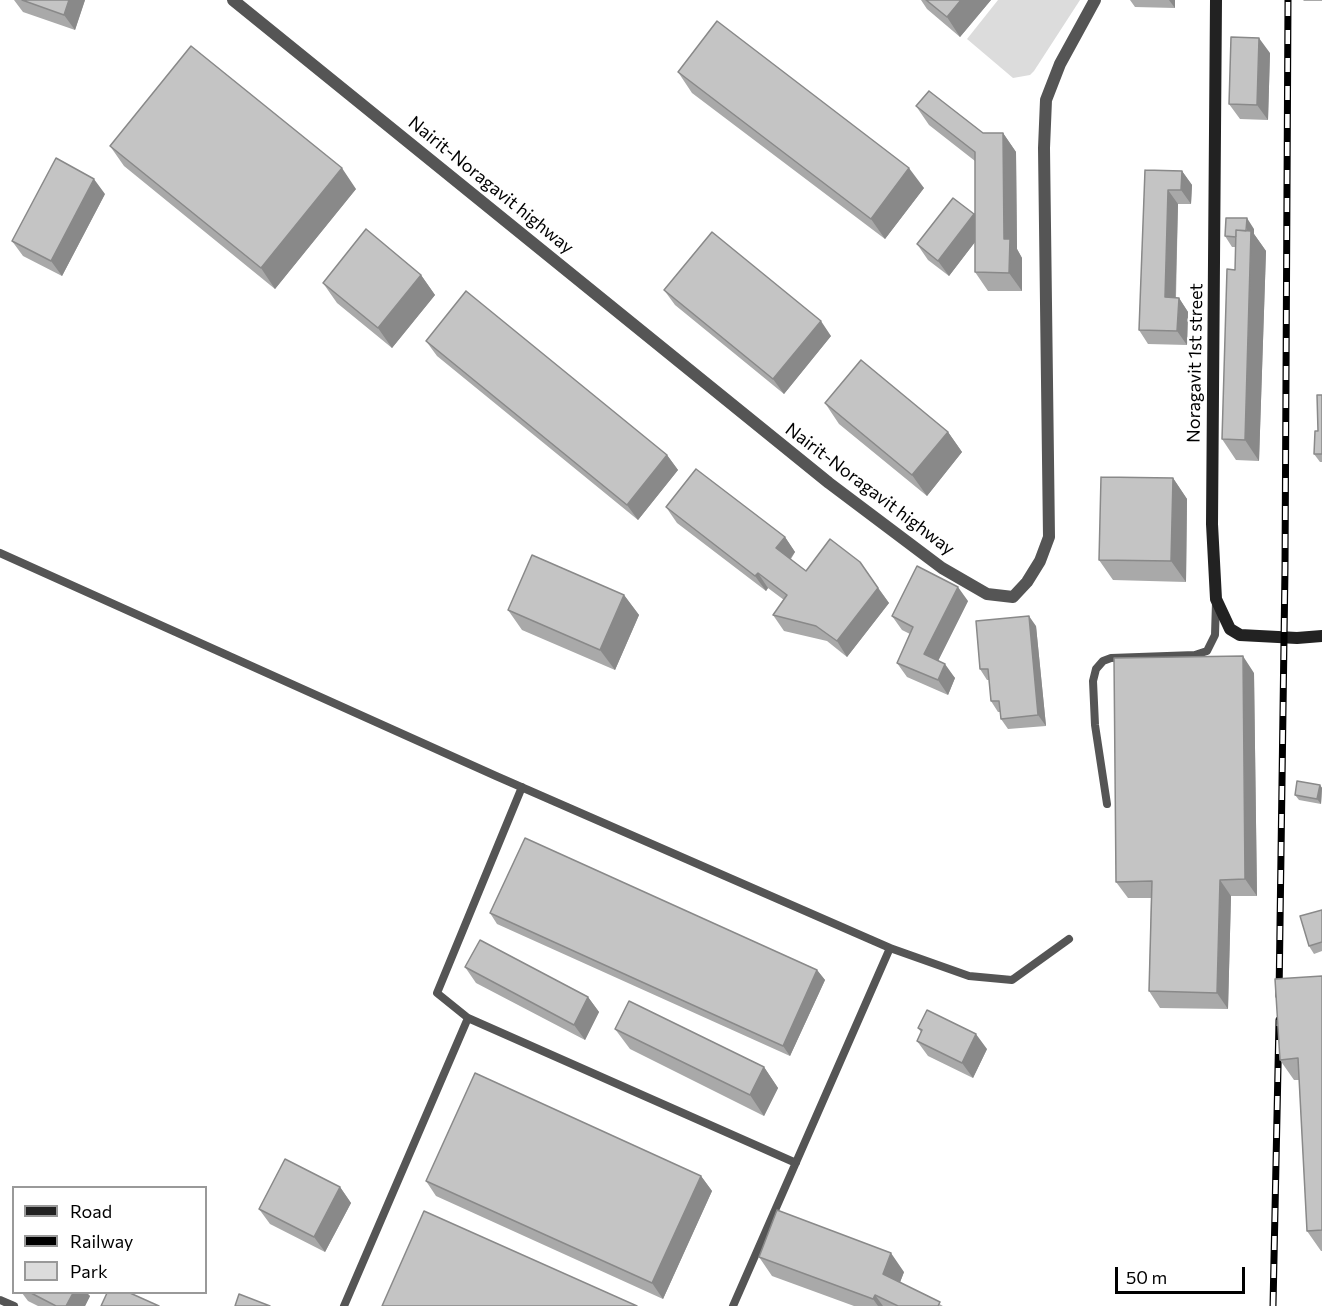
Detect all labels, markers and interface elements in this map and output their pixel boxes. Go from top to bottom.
street label: Nairit-Noragavit highway [404,112,578,258]
street label: Noragavit 1st street [1183,283,1207,443]
street label: Nairit-Noragavit highway [781,418,959,560]
legend [12,1186,207,1294]
text: Road [70,1200,112,1222]
text: Railway [70,1230,133,1252]
scale bar [1118,1255,1248,1293]
text: Park [70,1260,108,1282]
text: 50 m [1126,1266,1167,1288]

